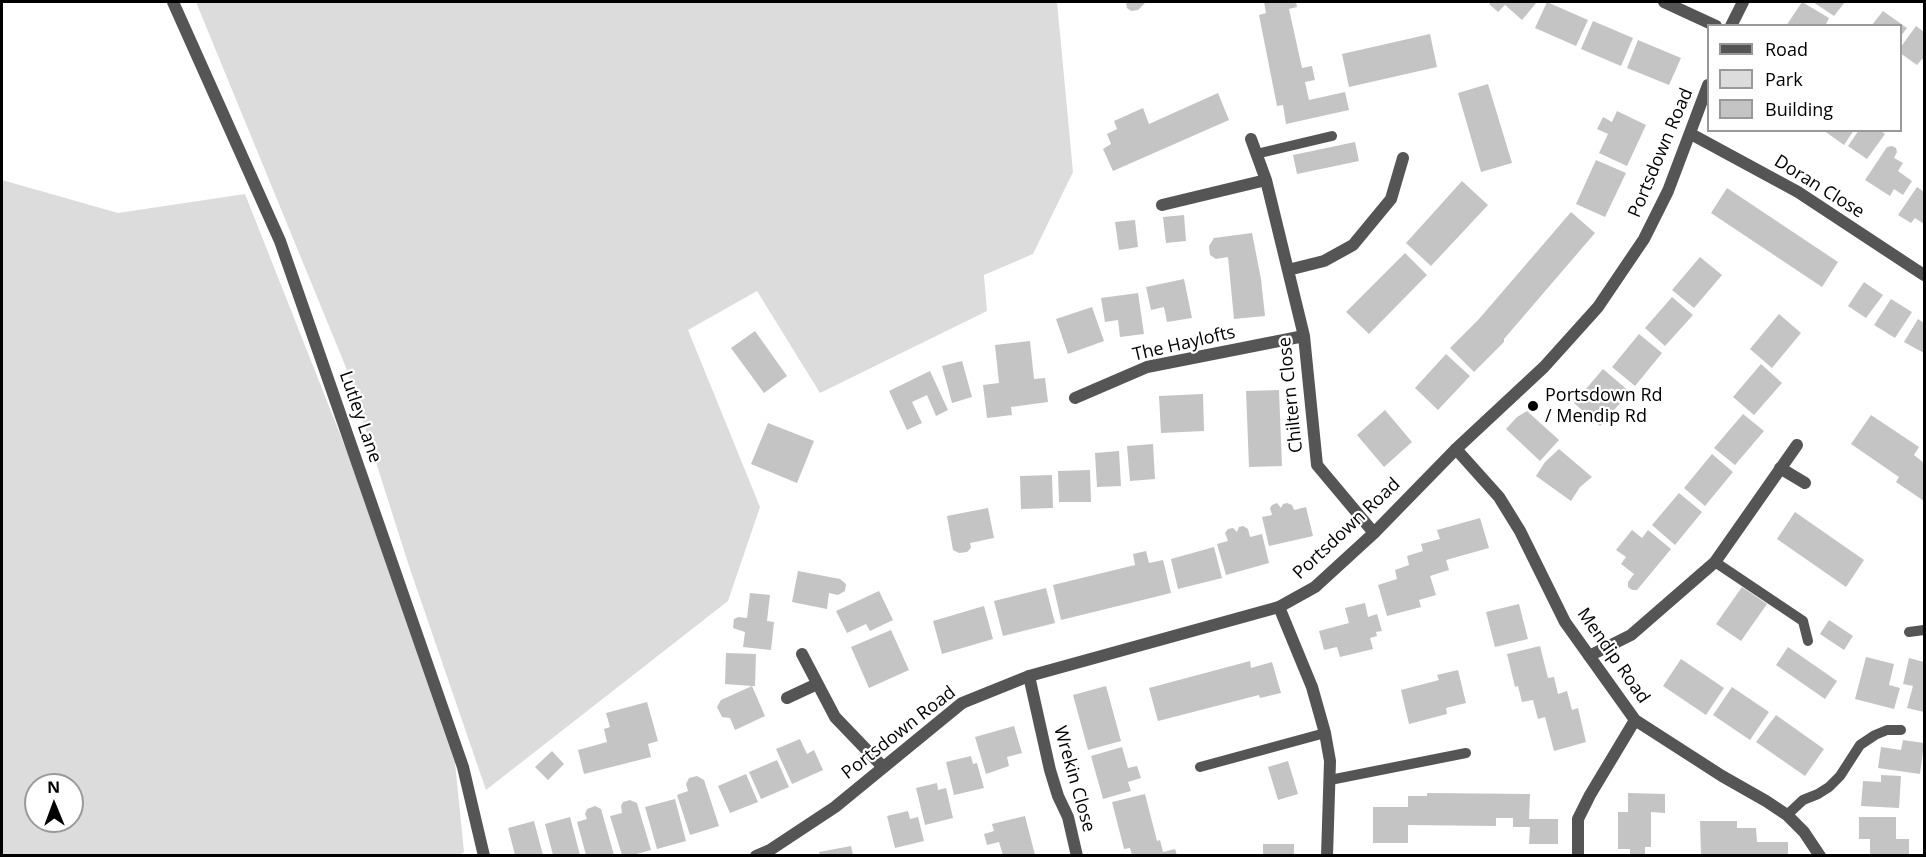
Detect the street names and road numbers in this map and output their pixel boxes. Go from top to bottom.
street label: Portsdown Road [1624,85,1698,221]
street label: Doran Close [1770,151,1868,223]
street label: The Haylofts [1131,322,1237,366]
street label: Chiltern Close [1274,336,1308,454]
street label: Lutley Lane [334,368,386,466]
street label: Portsdown Road [1289,474,1405,584]
street label: Mendip Road [1572,604,1654,708]
street label: Portsdown Road [838,682,960,784]
street label: Wrekin Close [1049,724,1099,834]

